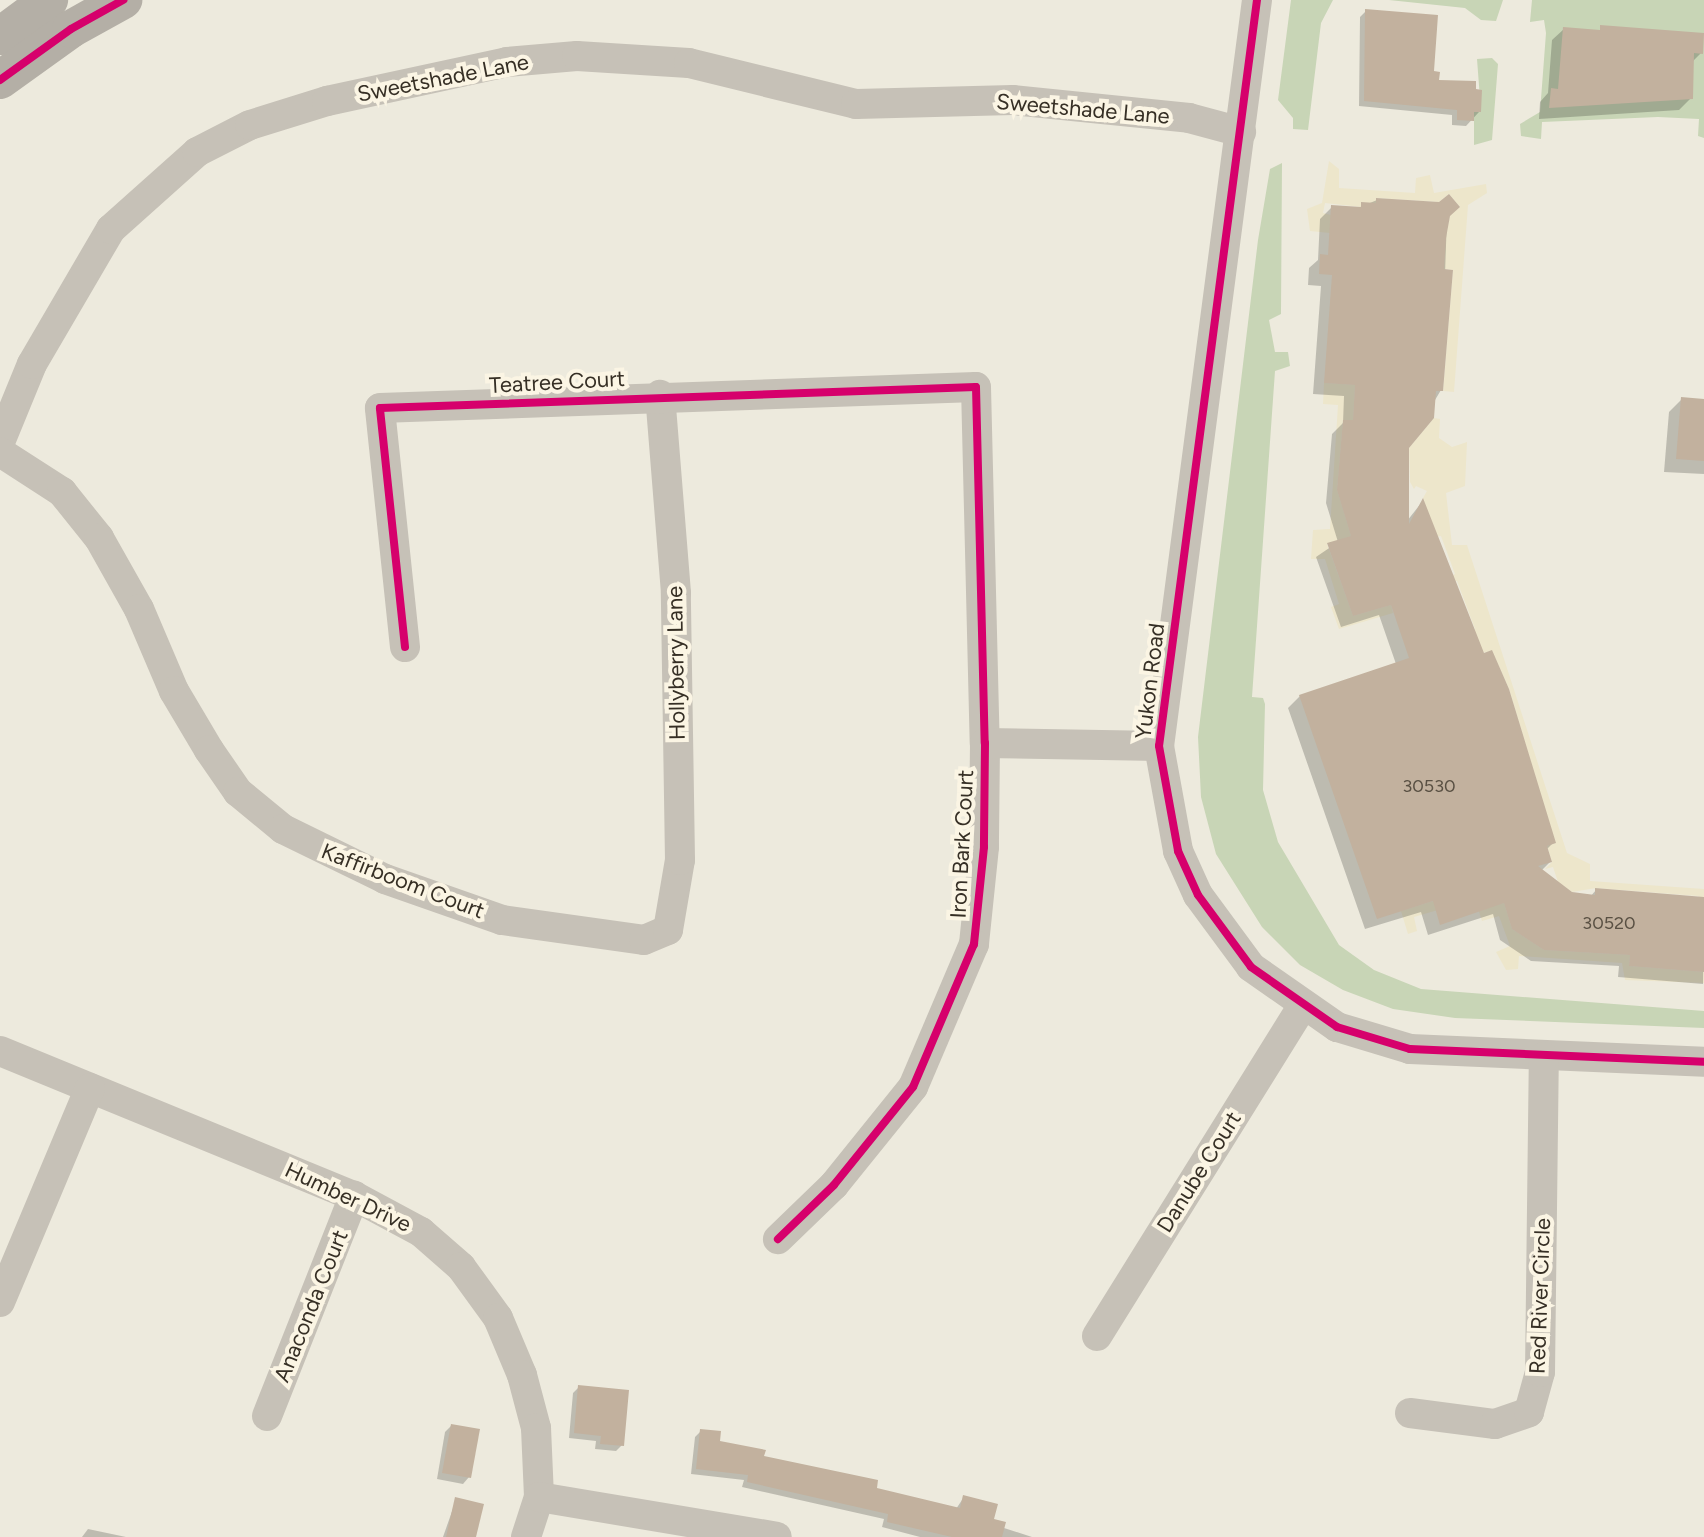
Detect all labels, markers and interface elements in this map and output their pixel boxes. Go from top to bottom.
street label: Sweetshade Lane [355,48,531,108]
street label: Sweetshade Lane [995,88,1171,130]
street label: Teatree Court [488,365,626,399]
street label: Hollyberry Lane [661,586,691,740]
street label: Yukon Road [1130,622,1170,740]
street label: Iron Bark Court [945,769,979,919]
house number: 30530 [1402,775,1456,797]
street label: Kaffirboom Court [318,838,488,924]
house number: 30520 [1582,912,1636,934]
street label: Danube Court [1151,1107,1247,1237]
street label: Humber Drive [281,1156,415,1238]
street label: Red River Circle [1524,1217,1556,1375]
street label: Anaconda Court [269,1226,353,1386]

